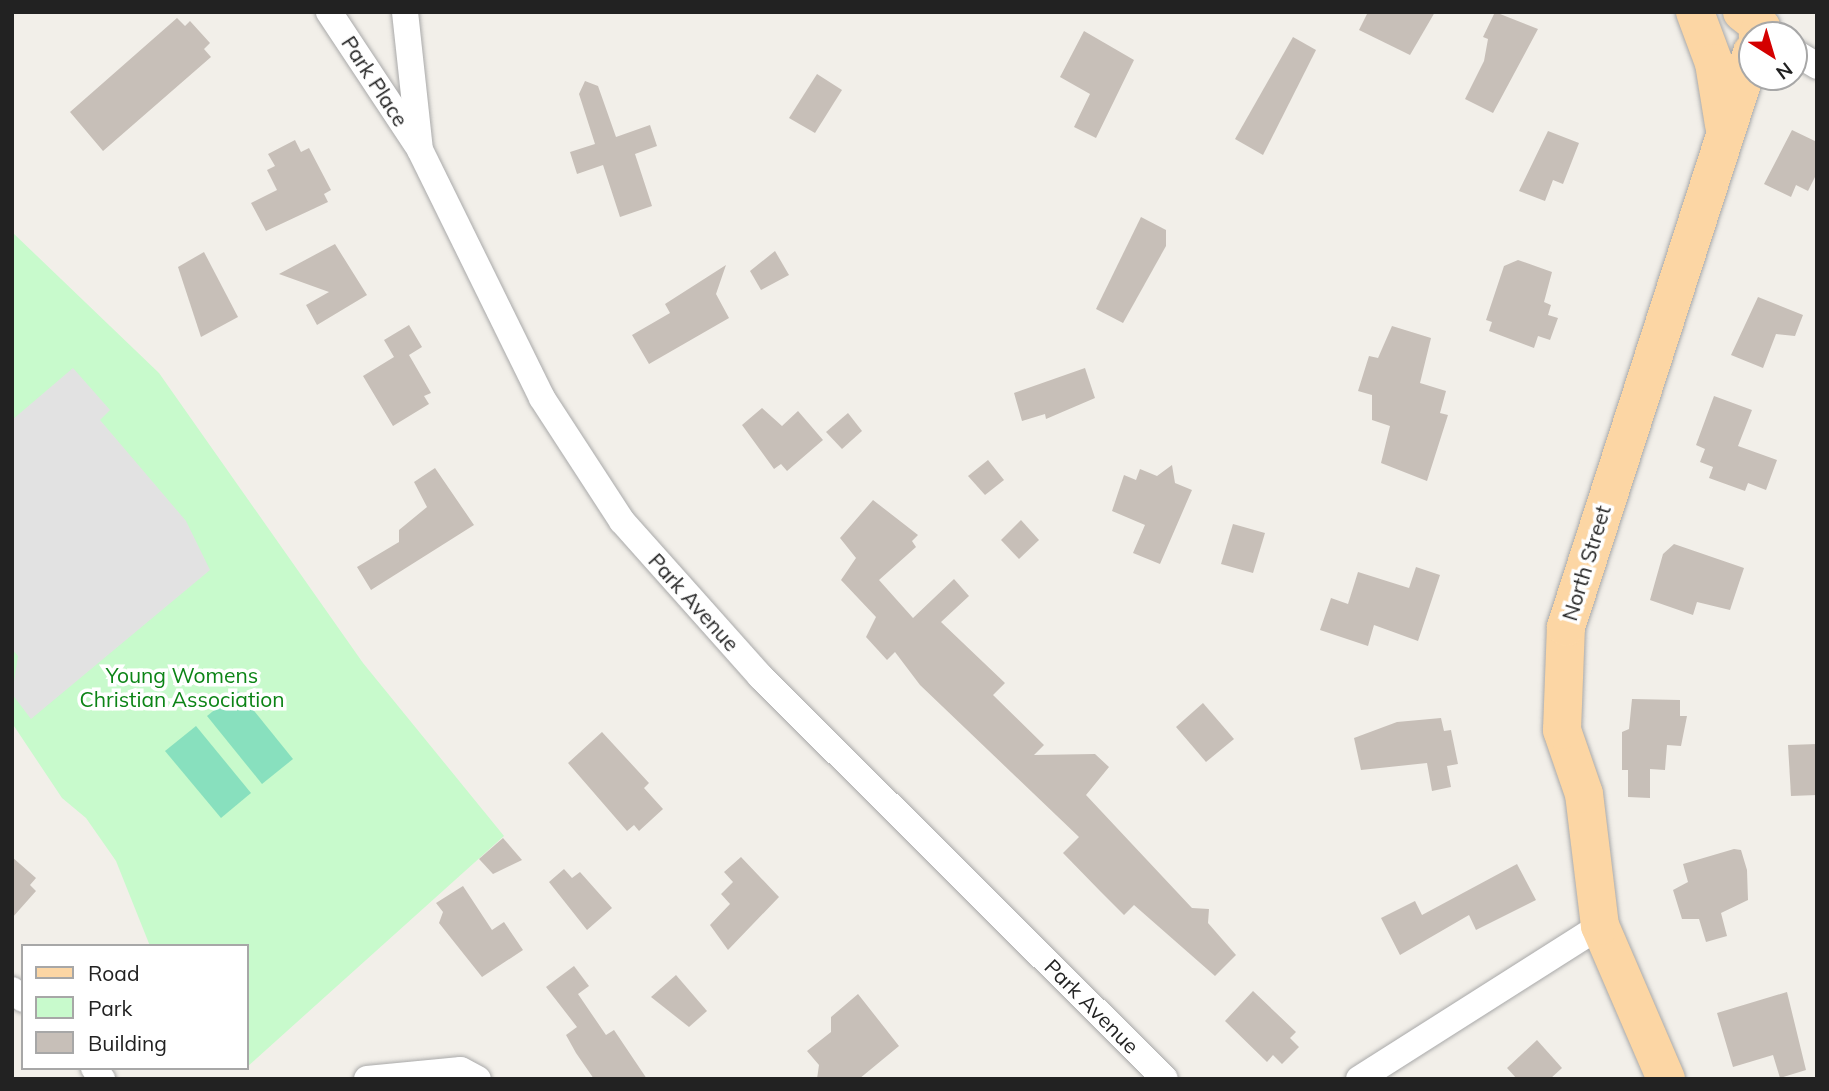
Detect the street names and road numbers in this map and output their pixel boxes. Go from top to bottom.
street label: Park Place [337,31,413,131]
street label: North Street [1557,502,1615,624]
street label: Park Avenue [644,548,744,656]
street label: Park Avenue [1040,954,1144,1058]

